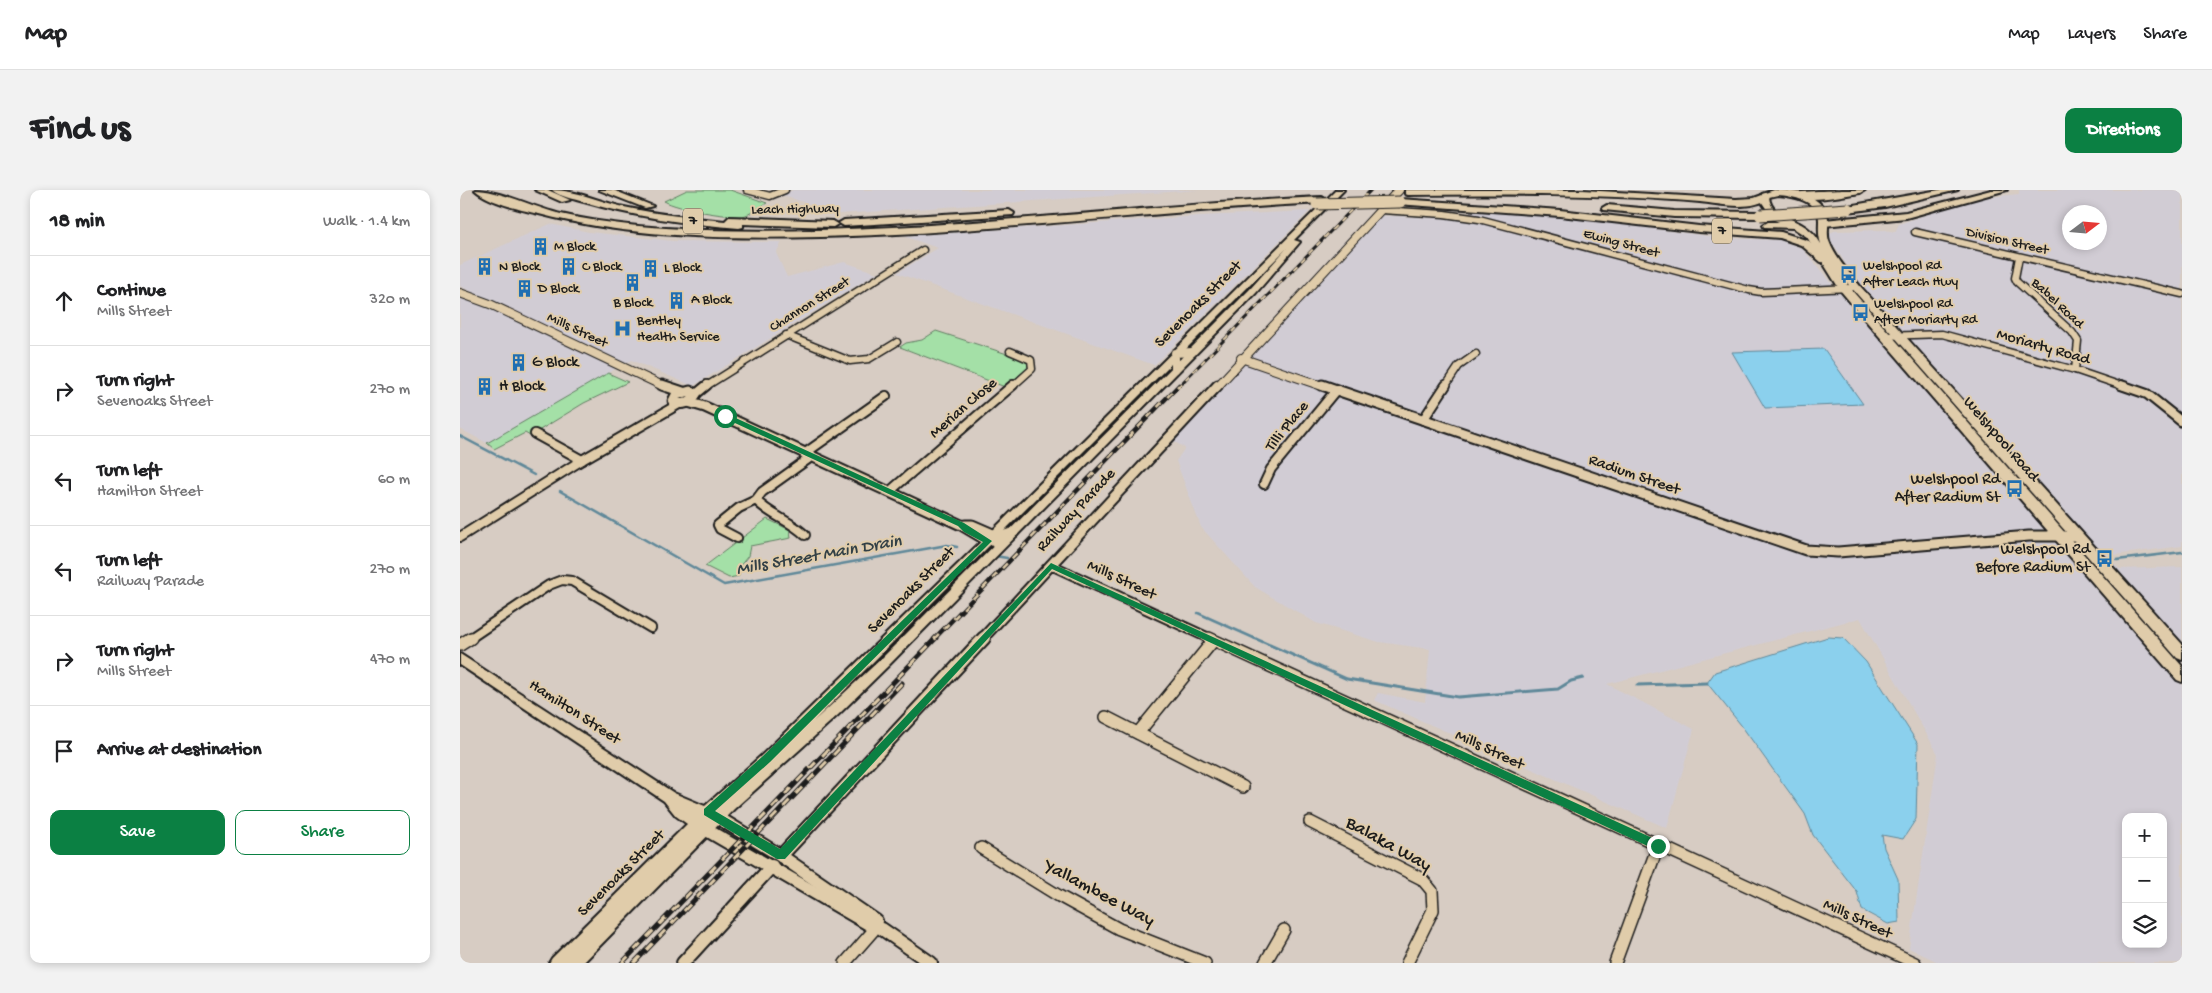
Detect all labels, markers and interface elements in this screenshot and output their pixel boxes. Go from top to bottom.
text: Map [25,20,67,49]
text: Map [2008,24,2040,45]
text: Layers [2068,24,2115,45]
text: Share [2143,24,2187,45]
button: Directions [2065,108,2182,153]
text: Find us [30,110,130,151]
street label: Leach Highway [751,201,839,219]
north arrow [2062,205,2107,250]
road number: 7 [683,208,703,234]
text: 18 min [50,210,104,235]
text: Walk · 1.4 km [323,213,410,232]
road number: 7 [1712,218,1732,244]
street label: Division Street [1963,224,2051,260]
street label: Ewing Street [1581,226,1662,263]
building icon: M Block [530,237,550,257]
place label: M Block [554,239,597,256]
street label: Sevenoaks Street [1152,256,1248,352]
building icon: N Block [475,257,495,277]
building icon: C Block [558,257,578,277]
building icon: L Block [640,258,660,278]
place label: Welshpool Rd After Leach Hwy [1863,258,1958,291]
place label: N Block [499,259,542,276]
place label: C Block [582,259,623,276]
place label: L Block [664,260,703,277]
bus stop icon: Welshpool Rd After Leach Hwy [1839,264,1859,284]
building icon: B Block [623,273,643,293]
street label: Channon Street [767,273,854,336]
street label: Babel Road [2026,274,2088,334]
building icon: D Block [514,279,534,299]
text: Continue [97,280,166,303]
place label: D Block [537,281,581,298]
icon: ahead [50,287,78,315]
building icon: A Block [667,290,687,310]
text: 320 m [370,291,410,310]
place label: A Block [691,292,733,309]
place label: B Block [613,295,654,312]
place label: Welshpool Rd After Moriarty Rd [1874,296,1979,329]
bus stop icon: Welshpool Rd After Moriarty Rd [1850,302,1870,322]
text: Mills Street [97,303,171,322]
street label: Mills Street [544,310,611,353]
place label: Bentley Health Service [636,313,720,346]
hospital icon: Bentley Health Service [613,319,633,339]
street label: Moriarty Road [1994,326,2093,371]
building icon: G Block [508,353,528,373]
place label: G Block [532,354,580,373]
text: Turn right [97,370,173,393]
street label: Merian Close [926,374,1002,444]
icon: right [50,377,78,405]
building icon: H Block [475,377,495,397]
place label: H Block [499,378,546,397]
text: 270 m [370,381,410,400]
text: Sevenoaks Street [97,393,212,412]
street label: Welshpool Road [1958,394,2043,488]
street label: Tilli Place [1261,398,1314,457]
route start [714,405,737,428]
street label: Radium Street [1586,451,1684,501]
text: Turn left [97,460,161,483]
street label: Railway Parade [1034,465,1121,557]
icon: left [50,467,78,495]
text: 60 m [378,471,410,490]
place label: Welshpool Rd After Radium St [1895,471,2002,508]
bus stop icon: Welshpool Rd After Radium St [2004,479,2024,499]
text: Hamilton Street [97,483,202,502]
water label: Mills Street Main Drain [735,531,904,581]
place label: Welshpool Rd Before Radium St [1975,541,2092,578]
street label: Sevenoaks Street [865,542,961,638]
bus stop icon: Welshpool Rd Before Radium St [2094,549,2114,569]
text: Turn left [97,550,161,573]
icon: left [50,557,78,585]
street label: Mills Street [1083,557,1160,606]
text: 270 m [370,561,410,580]
text: Railway Parade [97,573,204,592]
text: Turn right [97,640,173,663]
icon: right [50,647,78,675]
text: 470 m [370,651,410,670]
text: Mills Street [97,663,171,682]
street label: Hamilton Street [525,676,625,750]
street label: Mills Street [1451,727,1528,776]
icon: arrive [50,737,78,765]
text: Arrive at destination [97,739,261,762]
button: Save [50,810,225,855]
button: Share [235,810,410,855]
street label: Balaka Way [1340,812,1435,878]
map controls [2122,813,2167,948]
button: + [2122,813,2167,858]
street label: Sevenoaks Street [575,825,671,921]
route end [1647,835,1670,858]
street label: Yallambee Way [1038,854,1159,933]
button: − [2122,858,2167,903]
street label: Mills Street [1819,896,1896,945]
button: layers [2122,903,2167,948]

